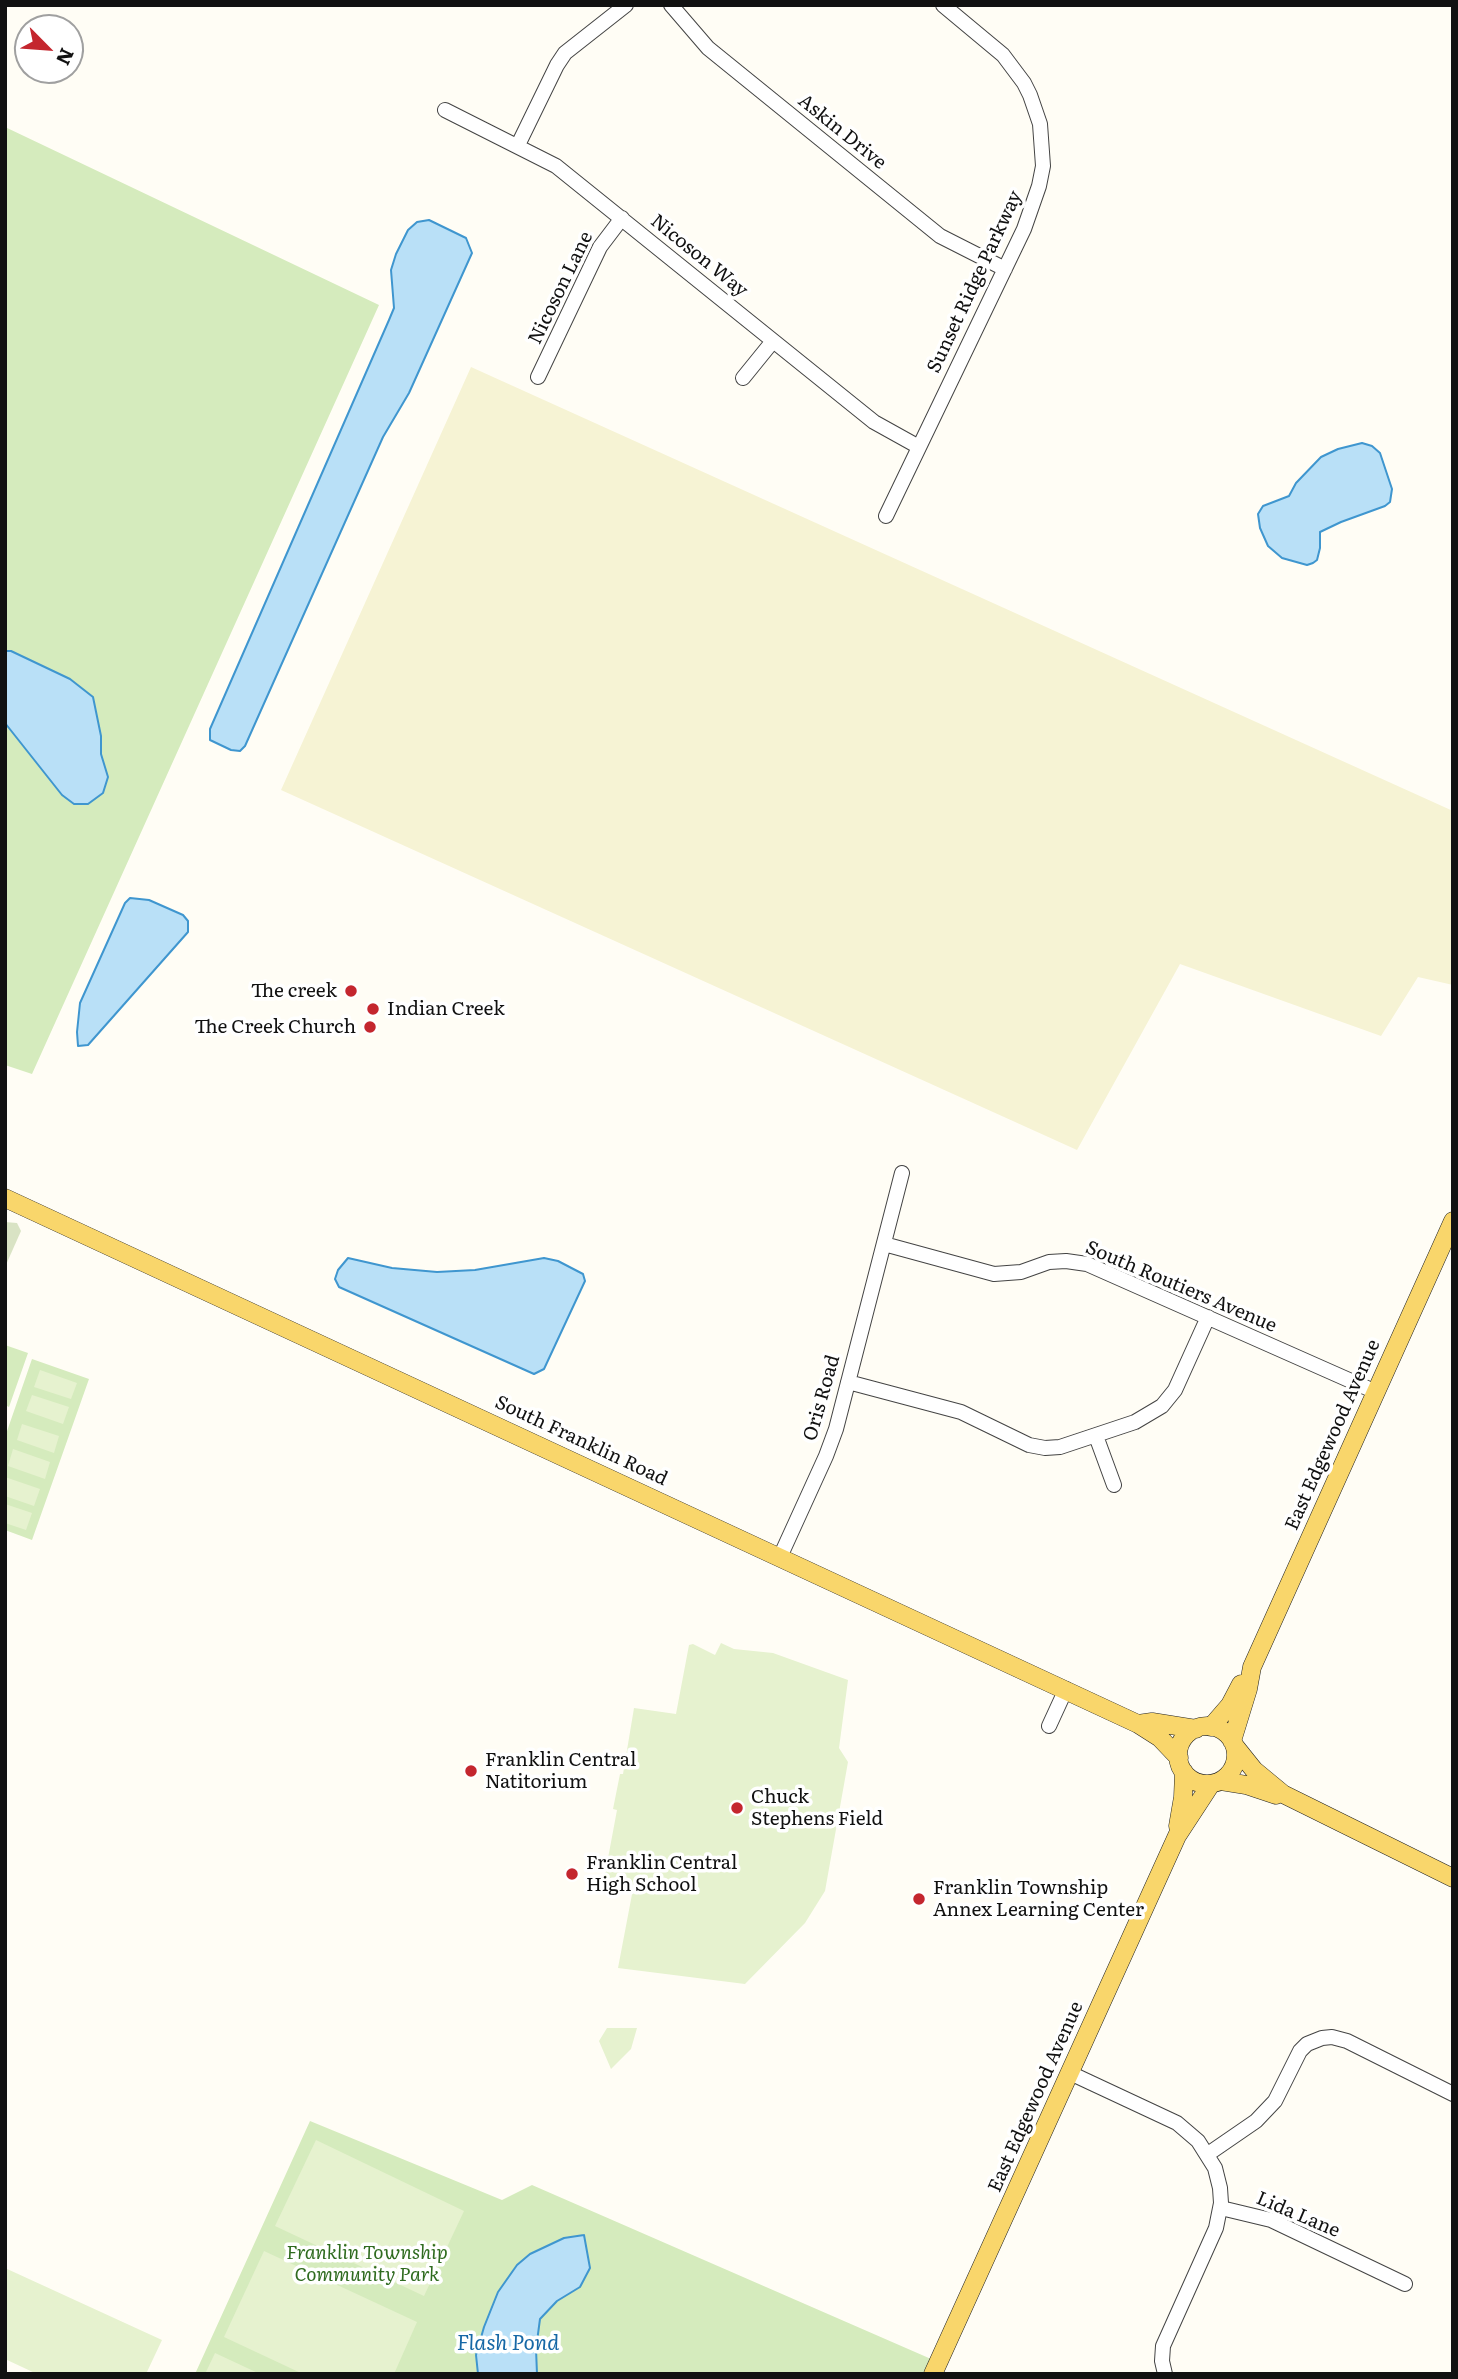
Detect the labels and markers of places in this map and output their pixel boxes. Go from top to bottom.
place label: The creek [251,980,337,1002]
marker: The creek [343,983,359,999]
place label: Indian Creek [387,998,505,1020]
marker: Indian Creek [365,1001,381,1017]
place label: The Creek Church [194,1016,356,1038]
marker: The Creek Church [362,1019,378,1035]
place label: Franklin Central Natitorium [485,1749,636,1793]
marker: Franklin Central Natitorium [463,1763,479,1779]
place label: Chuck Stephens Field [751,1786,883,1830]
marker: Chuck Stephens Field [729,1800,745,1816]
place label: Franklin Central High School [586,1852,737,1896]
marker: Franklin Central High School [564,1866,580,1882]
place label: Franklin Township Annex Learning Center [933,1877,1144,1921]
marker: Franklin Township Annex Learning Center [911,1891,927,1907]

